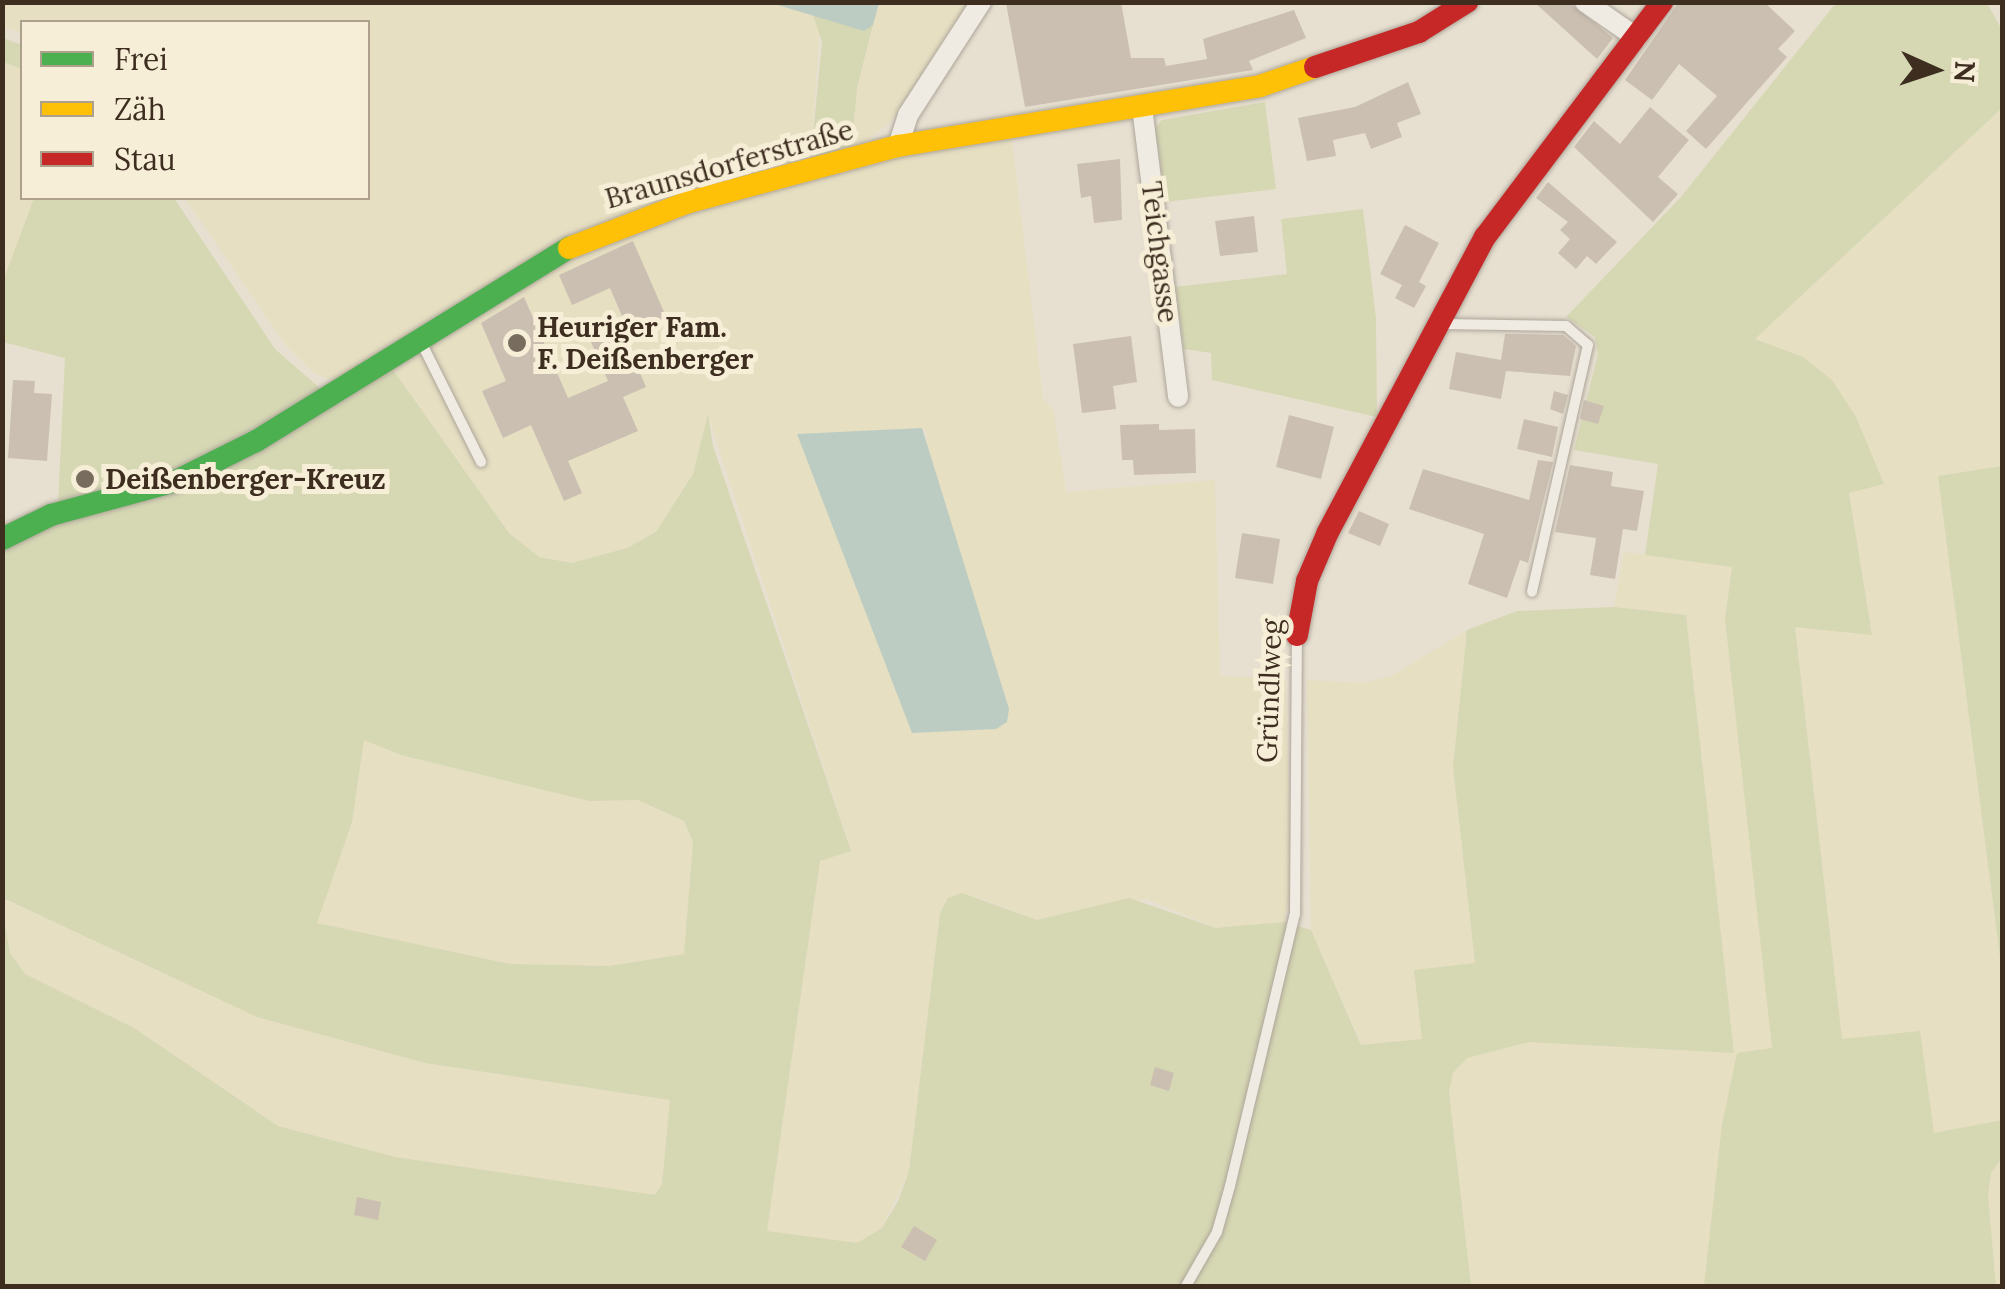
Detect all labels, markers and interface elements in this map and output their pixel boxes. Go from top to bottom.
legend [20,20,370,200]
north arrow [1885,20,1985,120]
text: Frei [114,40,168,78]
text: N [1946,60,1984,83]
text: Zäh [114,90,166,128]
street label: Braunsdorferstraße [601,113,857,215]
text: Stau [114,140,176,178]
street label: Teichgasse [1135,179,1185,325]
place label: Heuriger Fam. F. Deißenberger [537,310,753,376]
marker: Heuriger Fam. F. Deißenberger [506,332,528,354]
place label: Deißenberger-Kreuz [105,462,386,496]
marker: Deißenberger-Kreuz [74,468,96,490]
street label: Gründlweg [1250,618,1288,764]

